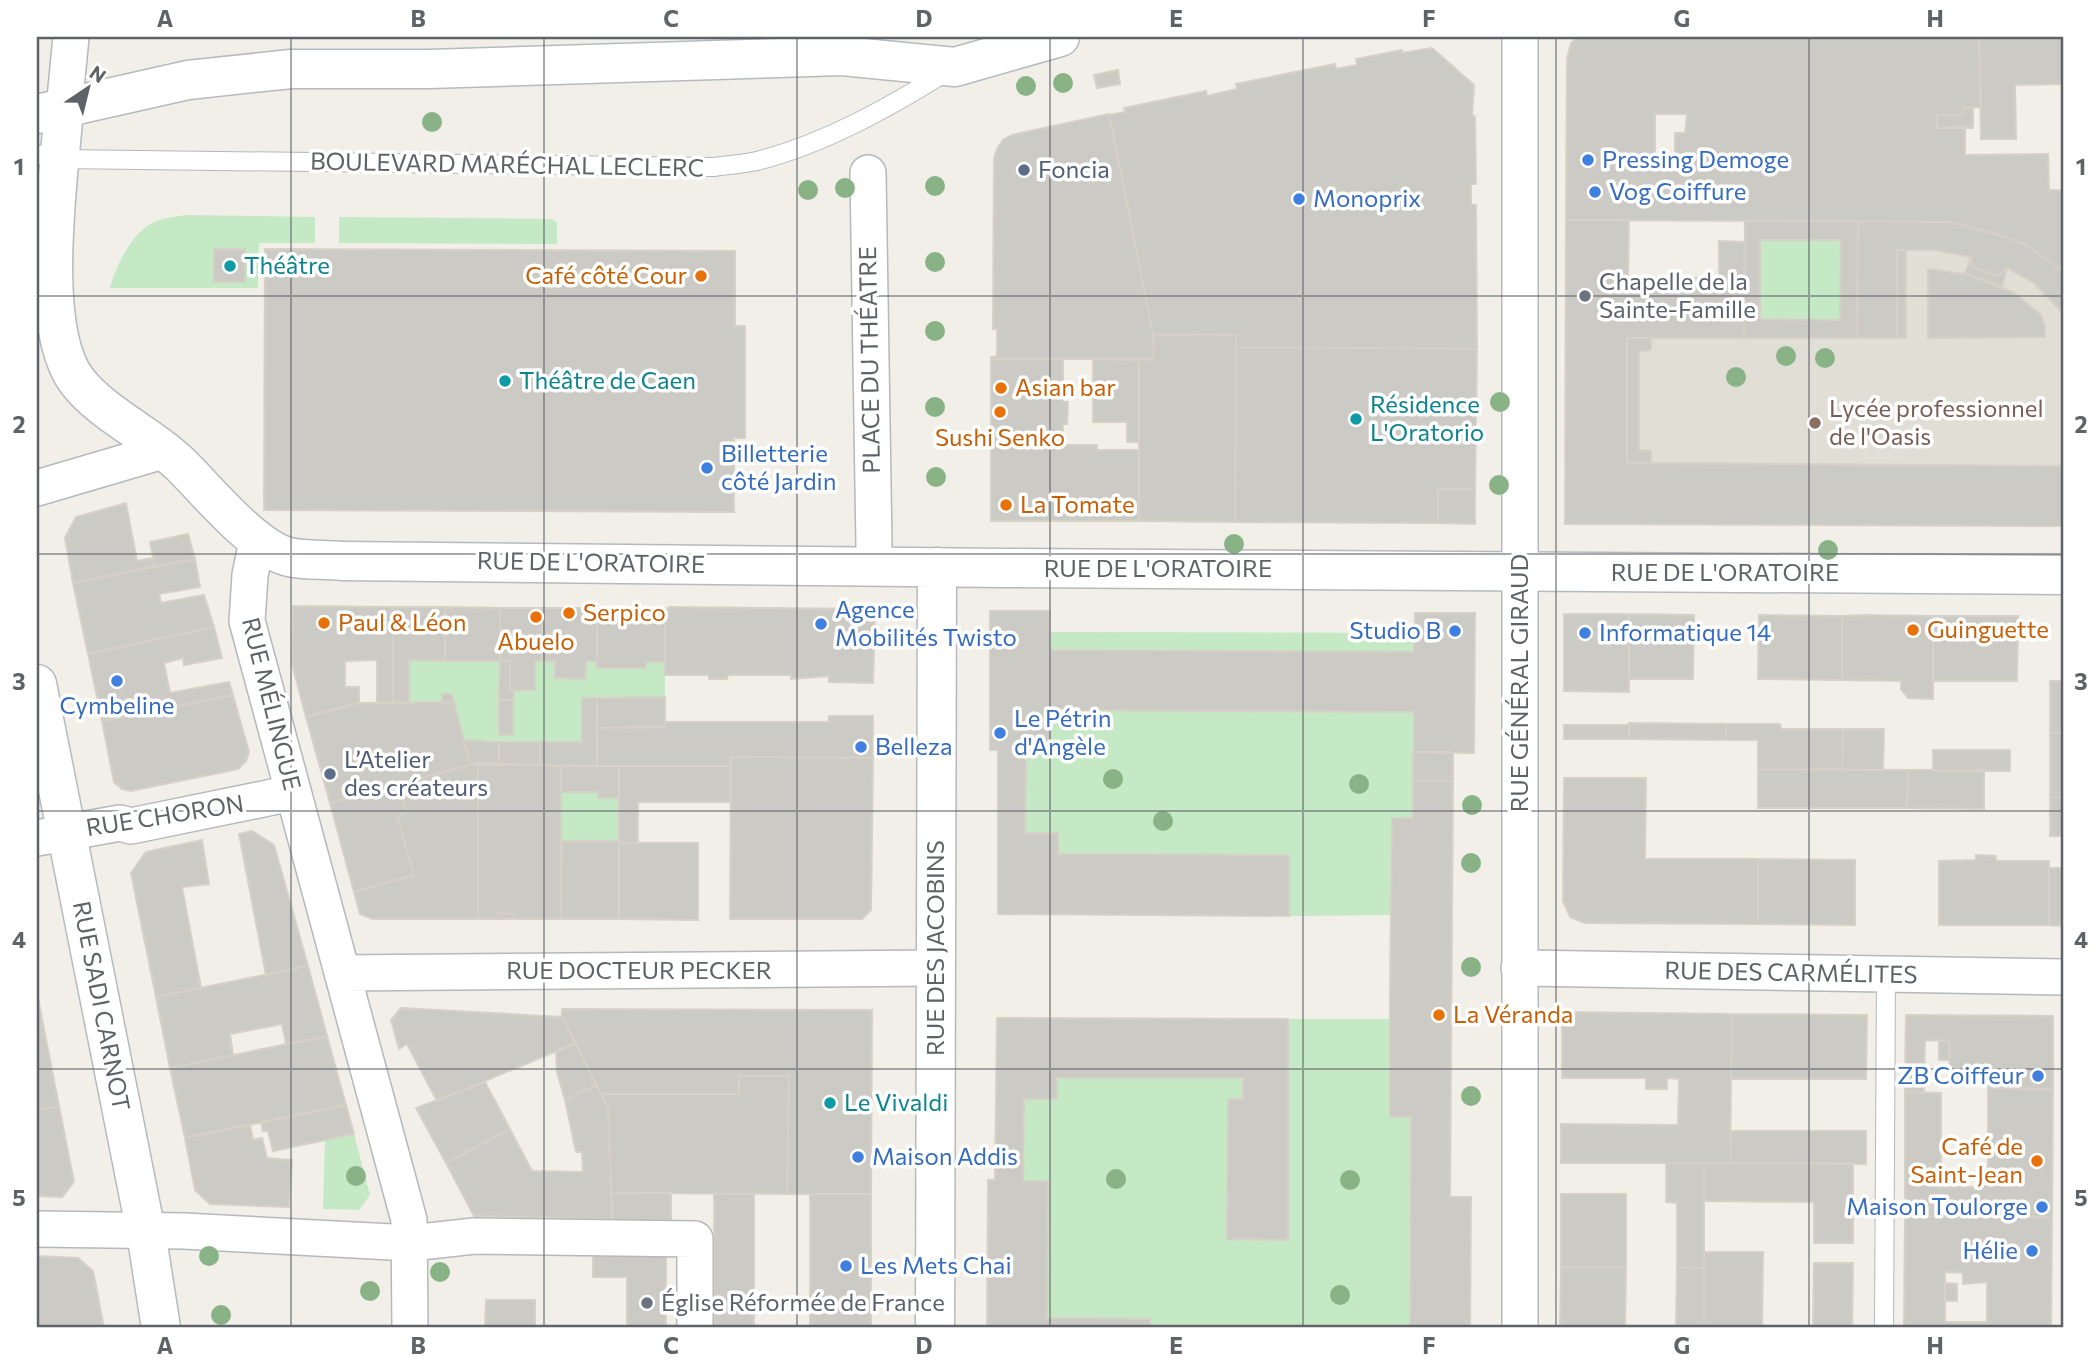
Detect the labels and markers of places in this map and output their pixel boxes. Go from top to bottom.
place label: Pressing Demoge [1602,144,1789,173]
marker: Pressing Demoge [1580,152,1596,168]
place label: Foncia [1038,154,1110,183]
marker: Foncia [1016,162,1032,178]
place label: Vog Coiffure [1609,176,1746,205]
place label: Monoprix [1313,183,1421,212]
marker: Vog Coiffure [1587,184,1603,200]
marker: Monoprix [1291,191,1307,207]
place label: Théâtre [244,250,330,279]
marker: Théâtre [222,258,238,274]
place label: Café côté Cour [525,260,687,289]
place label: Chapelle de la Sainte-Famille [1599,266,1756,323]
marker: Café côté Cour [693,268,709,284]
marker: Chapelle de la Sainte-Famille [1577,288,1593,304]
place label: Théâtre de Caen [519,365,696,394]
place label: Asian bar [1015,372,1116,401]
marker: Théâtre de Caen [497,373,513,389]
marker: Asian bar [993,380,1009,396]
place label: Résidence L'Oratorio [1370,389,1484,446]
place label: Lycée professionnel de l'Oasis [1829,393,2044,450]
marker: Sushi Senko [992,404,1008,420]
marker: Résidence L'Oratorio [1348,411,1364,427]
marker: Lycée professionnel de l'Oasis [1807,415,1823,431]
place label: Sushi Senko [935,422,1065,451]
place label: Billetterie côté Jardin [721,438,836,495]
marker: Billetterie côté Jardin [699,460,715,476]
place label: La Tomate [1020,489,1135,518]
marker: La Tomate [998,497,1014,513]
place label: Agence Mobilités Twisto [835,594,1017,651]
place label: Serpico [583,597,666,626]
marker: Serpico [561,605,577,621]
place label: Paul & Léon [338,607,466,636]
marker: Abuelo [528,609,544,625]
place label: Guinguette [1927,614,2049,643]
marker: Paul & Léon [316,615,332,631]
place label: Studio B [1349,615,1441,644]
marker: Agence Mobilités Twisto [813,616,829,632]
place label: Informatique 14 [1599,617,1771,646]
marker: Guinguette [1905,622,1921,638]
marker: Studio B [1447,623,1463,639]
marker: Informatique 14 [1577,625,1593,641]
place label: Abuelo [497,626,575,655]
marker: Cymbeline [109,673,125,689]
place label: Cymbeline [60,690,174,719]
place label: Le Pétrin d'Angèle [1014,703,1111,760]
marker: Le Pétrin d'Angèle [992,725,1008,741]
place label: Belleza [875,731,953,760]
marker: Belleza [853,739,869,755]
place label: L’Atelier des créateurs [344,744,488,801]
marker: L’Atelier des créateurs [322,766,338,782]
place label: La Véranda [1453,999,1573,1028]
marker: La Véranda [1431,1007,1447,1023]
place label: ZB Coiffeur [1897,1060,2024,1089]
marker: ZB Coiffeur [2030,1068,2046,1084]
place label: Le Vivaldi [844,1087,948,1116]
marker: Le Vivaldi [822,1095,838,1111]
place label: Café de Saint-Jean [1911,1131,2023,1188]
place label: Maison Addis [872,1141,1018,1170]
marker: Maison Addis [850,1149,866,1165]
marker: Café de Saint-Jean [2029,1153,2045,1169]
place label: Maison Toulorge [1846,1191,2028,1220]
marker: Maison Toulorge [2034,1199,2050,1215]
place label: Hélie [1962,1235,2018,1264]
marker: Hélie [2024,1243,2040,1259]
place label: Les Mets Chai [860,1250,1012,1279]
marker: Les Mets Chai [838,1258,854,1274]
place label: Église Réformée de France [661,1287,945,1316]
marker: Église Réformée de France [639,1295,655,1311]

